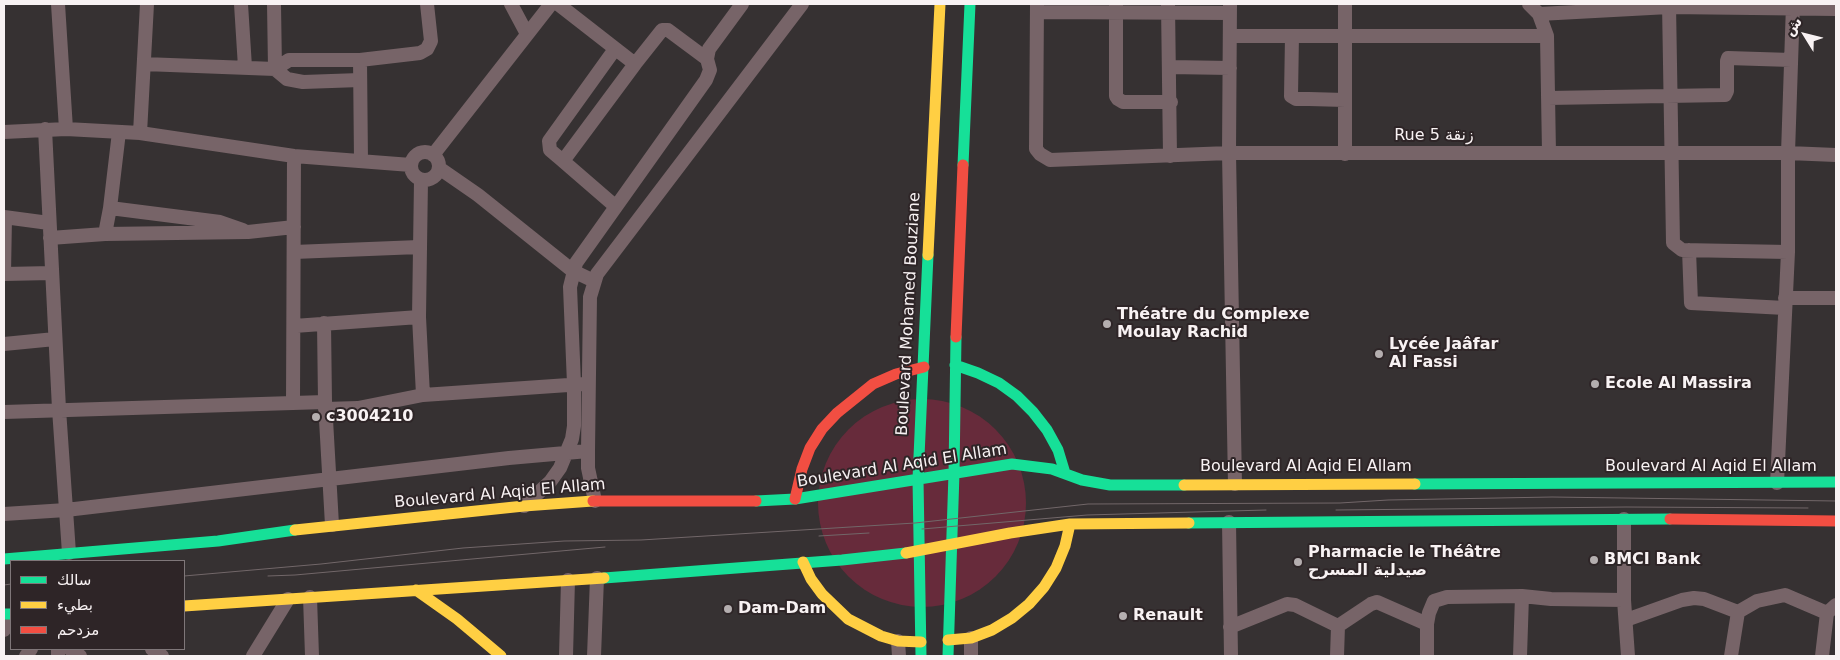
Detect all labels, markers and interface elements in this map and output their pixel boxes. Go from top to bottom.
north arrow [1780,10,1830,60]
text: ش [1781,14,1805,39]
street label: Rue 5 زنقة [1394,126,1474,146]
street label: Boulevard Mohamed Bouziane [893,192,925,436]
place label: Théatre du Complexe Moulay Rachid [1117,305,1310,343]
marker: Théatre du Complexe Moulay Rachid [1101,318,1113,330]
place label: Lycée Jaâfar Al Fassi [1389,335,1498,373]
marker: Lycée Jaâfar Al Fassi [1373,348,1385,360]
place label: Ecole Al Massira [1605,374,1752,394]
marker: Ecole Al Massira [1589,378,1601,390]
place label: c3004210 [326,407,413,427]
marker: c3004210 [310,411,322,423]
street label: Boulevard Al Aqid El Allam [796,440,1008,492]
street label: Boulevard Al Aqid El Allam [1200,457,1412,477]
street label: Boulevard Al Aqid El Allam [1605,457,1817,477]
street label: Boulevard Al Aqid El Allam [394,475,606,513]
place label: Pharmacie le Théâtre صيدلية المسرح [1308,543,1501,581]
place label: BMCI Bank [1604,550,1700,570]
marker: BMCI Bank [1588,554,1600,566]
marker: Pharmacie le Théâtre صيدلية المسرح [1292,556,1304,568]
legend [10,560,185,650]
text: سالك [57,571,91,589]
text: بطيء [57,596,93,614]
place label: Dam-Dam [738,599,826,619]
marker: Dam-Dam [722,603,734,615]
place label: Renault [1133,606,1203,626]
marker: Renault [1117,610,1129,622]
text: مزدحم [57,621,99,639]

